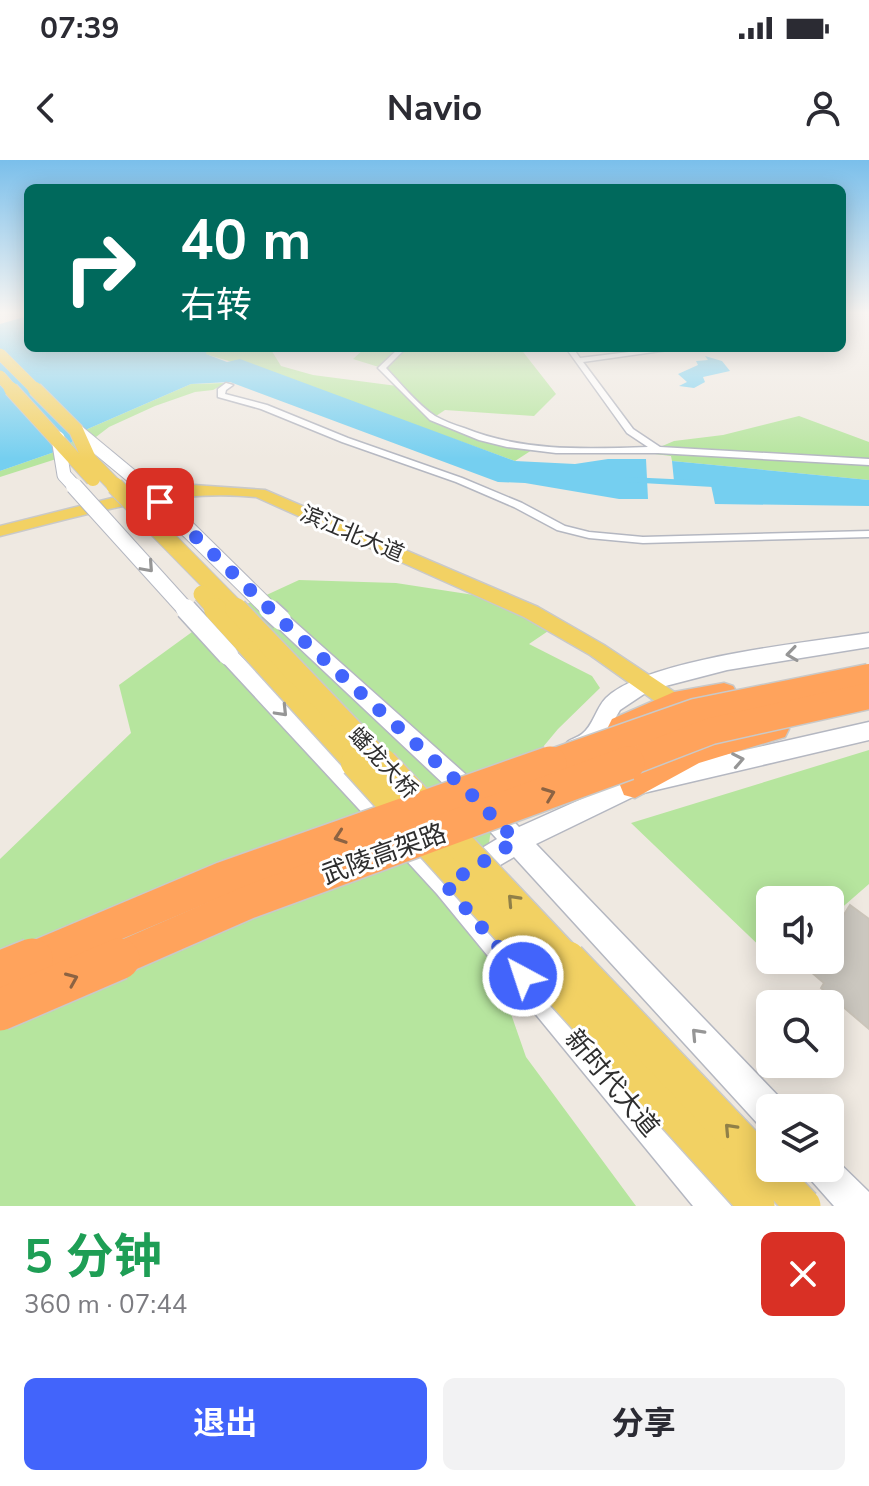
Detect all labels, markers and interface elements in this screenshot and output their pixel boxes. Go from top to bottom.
text: 07:39 [40,8,119,49]
text: Navio [387,84,482,133]
icon: back [24,86,68,130]
icon: person [801,86,845,130]
text: 40 m [180,202,311,279]
icon: right [48,216,152,320]
text: 右转 [180,281,252,330]
pin [126,468,194,536]
icon: arrive [138,480,182,524]
street label: 滨江北大道 [296,499,408,569]
one-way arrow [139,558,153,573]
one-way arrow [785,645,799,662]
one-way arrow [272,702,286,717]
street label: 蟠龙大桥 [342,721,424,805]
one-way arrow [730,752,744,769]
one-way arrow [541,787,555,804]
street label: 武陵高架路 [317,815,451,893]
one-way arrow [334,827,348,843]
map controls [756,886,844,1182]
button: sound [756,886,844,974]
one-way arrow [508,894,522,909]
position arrow [481,934,565,1018]
one-way arrow [63,973,78,989]
button: search [756,990,844,1078]
street label: 新时代大道 [557,1022,667,1144]
one-way arrow [693,1029,707,1044]
button: layers [756,1094,844,1182]
one-way arrow [724,1124,739,1138]
text: 5 分钟 [24,1224,162,1290]
button: close [761,1232,845,1316]
text: 360 m · 07:44 [24,1287,187,1322]
button: 退出 [24,1378,427,1470]
button: 分享 [443,1378,845,1470]

